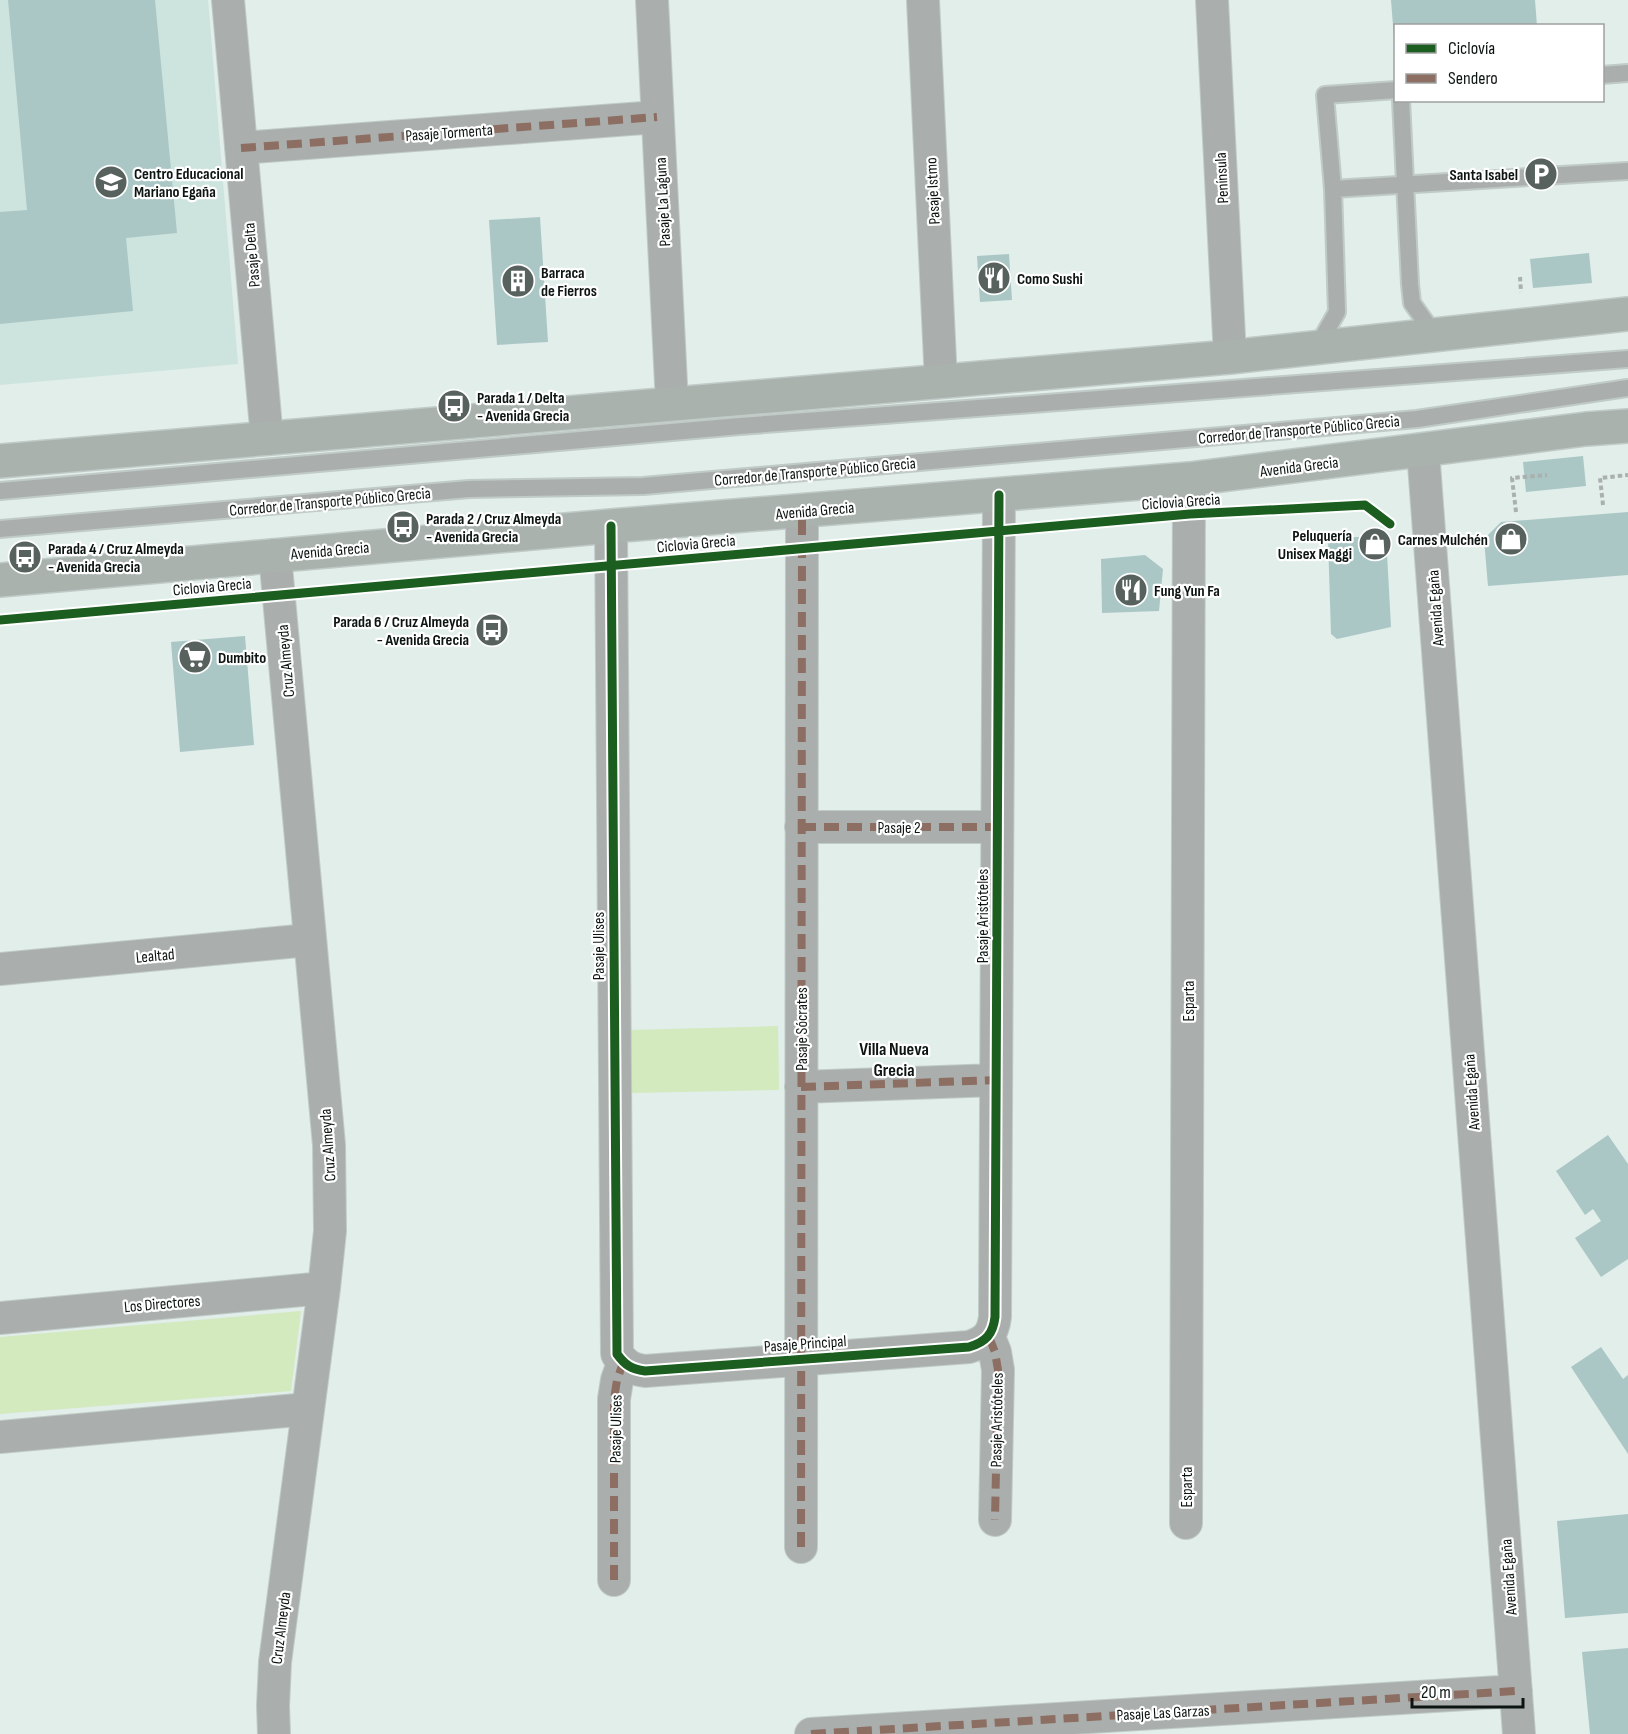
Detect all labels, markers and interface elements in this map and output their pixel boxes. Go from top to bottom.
legend [1394,24,1604,102]
text: Ciclovía [1448,38,1495,59]
text: Sendero [1448,68,1498,89]
street label: Pasaje Tormenta [405,121,494,146]
street label: Península [1212,152,1233,204]
parking icon: Santa Isabel [1523,156,1559,192]
street label: Pasaje La Laguna [652,157,675,247]
street label: Pasaje Istmo [922,157,945,225]
school or university icon: Centro Educacional Mariano Egaña [93,164,129,200]
place label: Centro Educacional Mariano Egaña [134,165,244,202]
place label: Santa Isabel [1449,166,1518,185]
street label: Pasaje Delta [240,222,265,288]
restaurant icon: Como Sushi [976,260,1012,296]
building icon: Barraca de Fierros [500,263,536,299]
place label: Barraca de Fierros [541,264,597,301]
place label: Como Sushi [1017,270,1083,289]
bus stop icon: Parada 1 / Delta - Avenida Grecia [436,388,472,424]
place label: Parada 1 / Delta - Avenida Grecia [477,389,569,426]
street label: Corredor de Transporte Público Grecia [1198,412,1401,449]
street label: Avenida Grecia [1258,453,1339,482]
street label: Corredor de Transporte Público Grecia [714,454,917,491]
street label: Corredor de Transporte Público Grecia [229,484,432,521]
street label: Ciclovia Grecia [1141,490,1221,515]
street label: Avenida Grecia [774,499,855,524]
bus stop icon: Parada 2 / Cruz Almeyda - Avenida Grecia [385,509,421,545]
place label: Parada 2 / Cruz Almeyda - Avenida Grecia [426,510,561,547]
shop icon: Carnes Mulchén [1493,521,1529,557]
shop icon: Peluquería Unisex Maggi [1357,526,1393,562]
place label: Peluquería Unisex Maggi [1278,527,1352,564]
place label: Carnes Mulchén [1398,531,1488,550]
street label: Ciclovia Grecia [656,532,736,557]
bus stop icon: Parada 4 / Cruz Almeyda - Avenida Grecia [7,539,43,575]
street label: Avenida Grecia [289,539,370,564]
place label: Parada 4 / Cruz Almeyda - Avenida Grecia [48,540,184,577]
street label: Avenida Egaña [1424,569,1449,648]
restaurant icon: Fung Yun Fa [1113,572,1149,608]
street label: Ciclovia Grecia [172,575,252,600]
place label: Fung Yun Fa [1154,582,1220,601]
bus stop icon: Parada 6 / Cruz Almeyda - Avenida Grecia [474,612,510,648]
place label: Parada 6 / Cruz Almeyda - Avenida Grecia [333,613,469,650]
street label: Cruz Almeyda [274,624,299,698]
supermarket icon: Dumbito [177,639,213,675]
place label: Dumbito [218,649,266,668]
street label: Pasaje 2 [878,819,920,838]
street label: Pasaje Aristóteles [974,868,993,963]
street label: Pasaje Ulises [590,911,609,980]
street label: Lealtad [135,945,175,968]
street label: Esparta [1180,981,1199,1021]
street label: Pasaje Sócrates [793,987,812,1071]
district label: Villa Nueva Grecia [859,1039,929,1081]
street label: Avenida Egaña [1460,1053,1485,1132]
street label: Cruz Almeyda [316,1108,341,1182]
street label: Los Directores [123,1292,201,1317]
street label: Pasaje Principal [763,1332,847,1357]
street label: Pasaje Aristóteles [987,1372,1008,1467]
street label: Pasaje Ulises [606,1394,627,1463]
street label: Esparta [1178,1467,1197,1507]
street label: Avenida Egaña [1497,1538,1522,1617]
street label: Cruz Almeyda [268,1591,295,1665]
scale bar [1412,1671,1523,1709]
text: 20 m [1421,1682,1451,1703]
street label: Pasaje Las Garzas [1116,1702,1210,1725]

